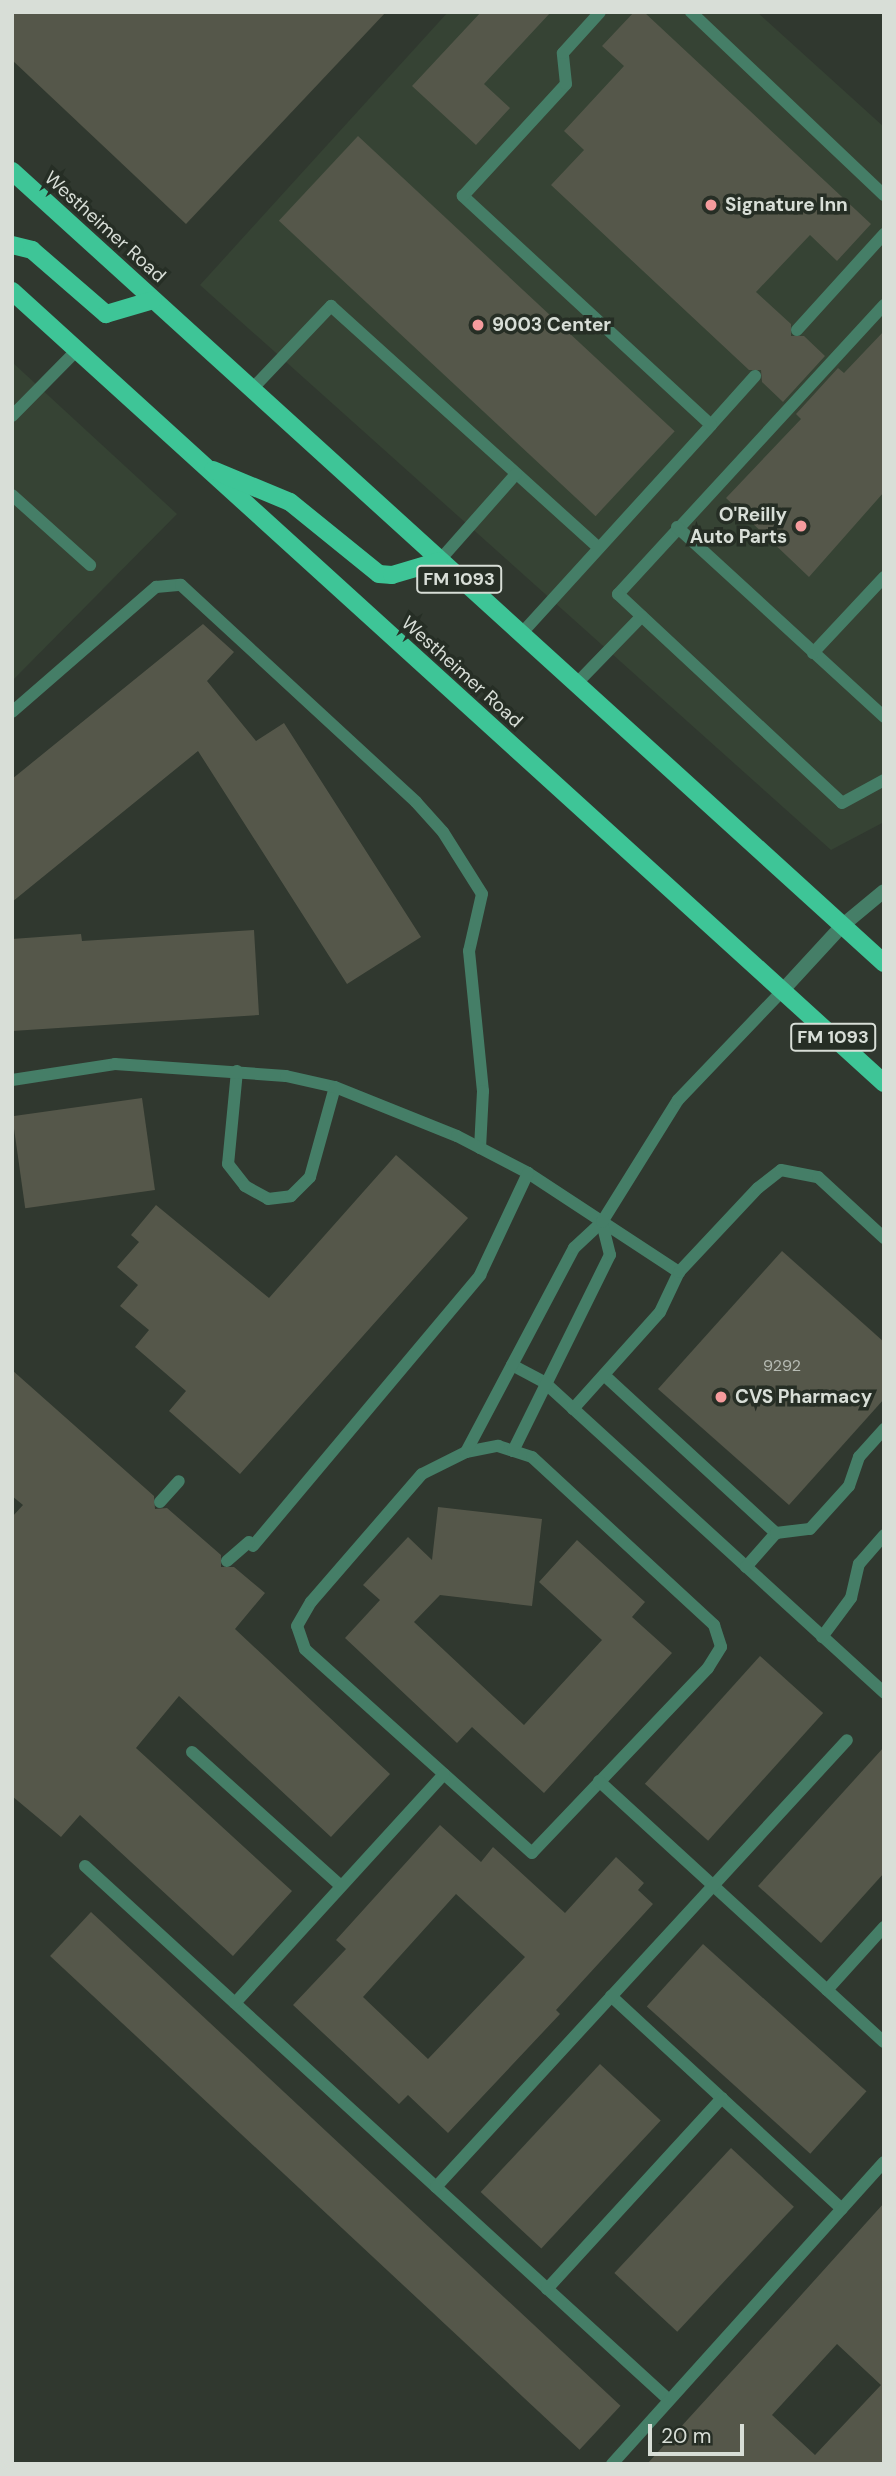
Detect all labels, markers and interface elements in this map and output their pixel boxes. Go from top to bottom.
street label: Westheimer Road [40,167,170,287]
place label: Signature Inn [725,194,848,216]
marker: Signature Inn [703,197,719,213]
place label: 9003 Center [492,314,611,336]
marker: 9003 Center [470,317,486,333]
place label: O'Reilly Auto Parts [690,504,787,548]
marker: O'Reilly Auto Parts [793,518,809,534]
road number: FM 1093 [415,564,503,594]
street label: Westheimer Road [397,612,527,732]
road number: FM 1093 [789,1022,877,1052]
house number: 9292 [763,1356,801,1376]
place label: CVS Pharmacy [735,1386,872,1408]
marker: CVS Pharmacy [713,1389,729,1405]
scale bar [651,2410,747,2454]
text: 20 m [661,2422,712,2450]

